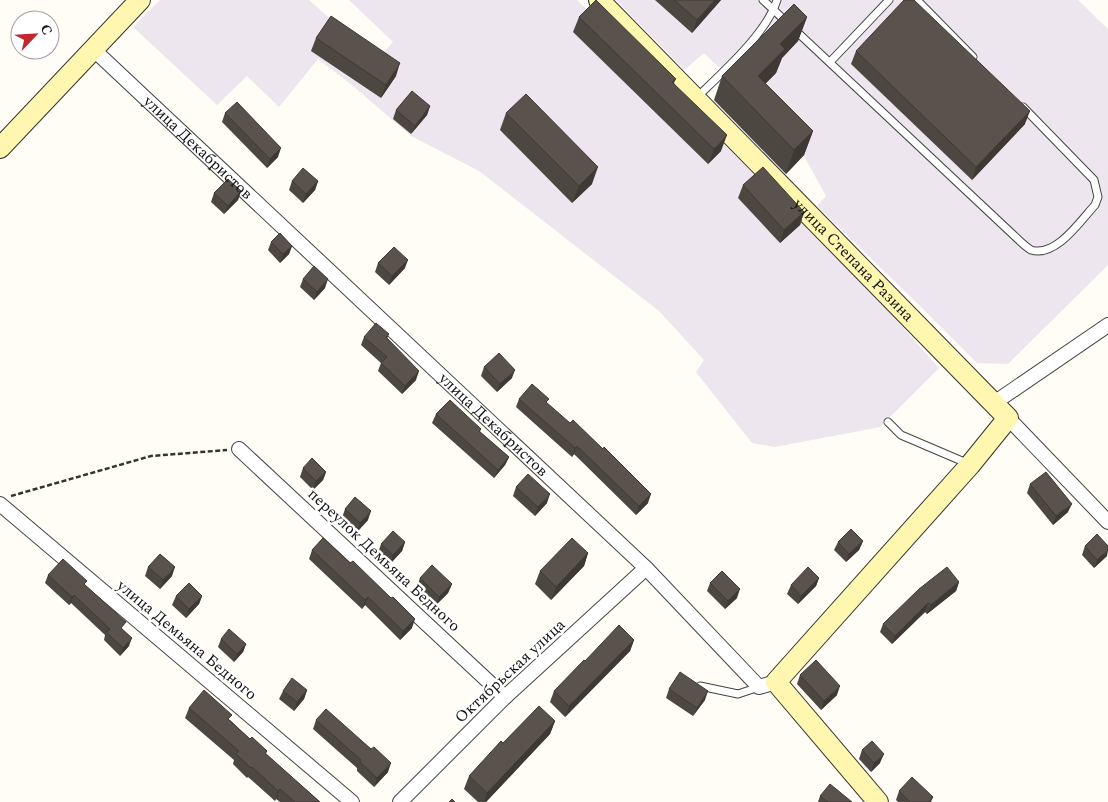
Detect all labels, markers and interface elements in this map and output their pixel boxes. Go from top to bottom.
north arrow [10,10,60,60]
text: С [35,21,58,39]
street label: улица Декабристов [137,89,258,205]
street label: улица Степана Разина [787,192,920,327]
street label: улица Декабристов [432,366,554,482]
street label: переулок Демьяна Бедного [302,483,466,637]
street label: улица Демьяна Бедного [111,573,262,706]
street label: Октябрьская улица [449,613,571,729]

